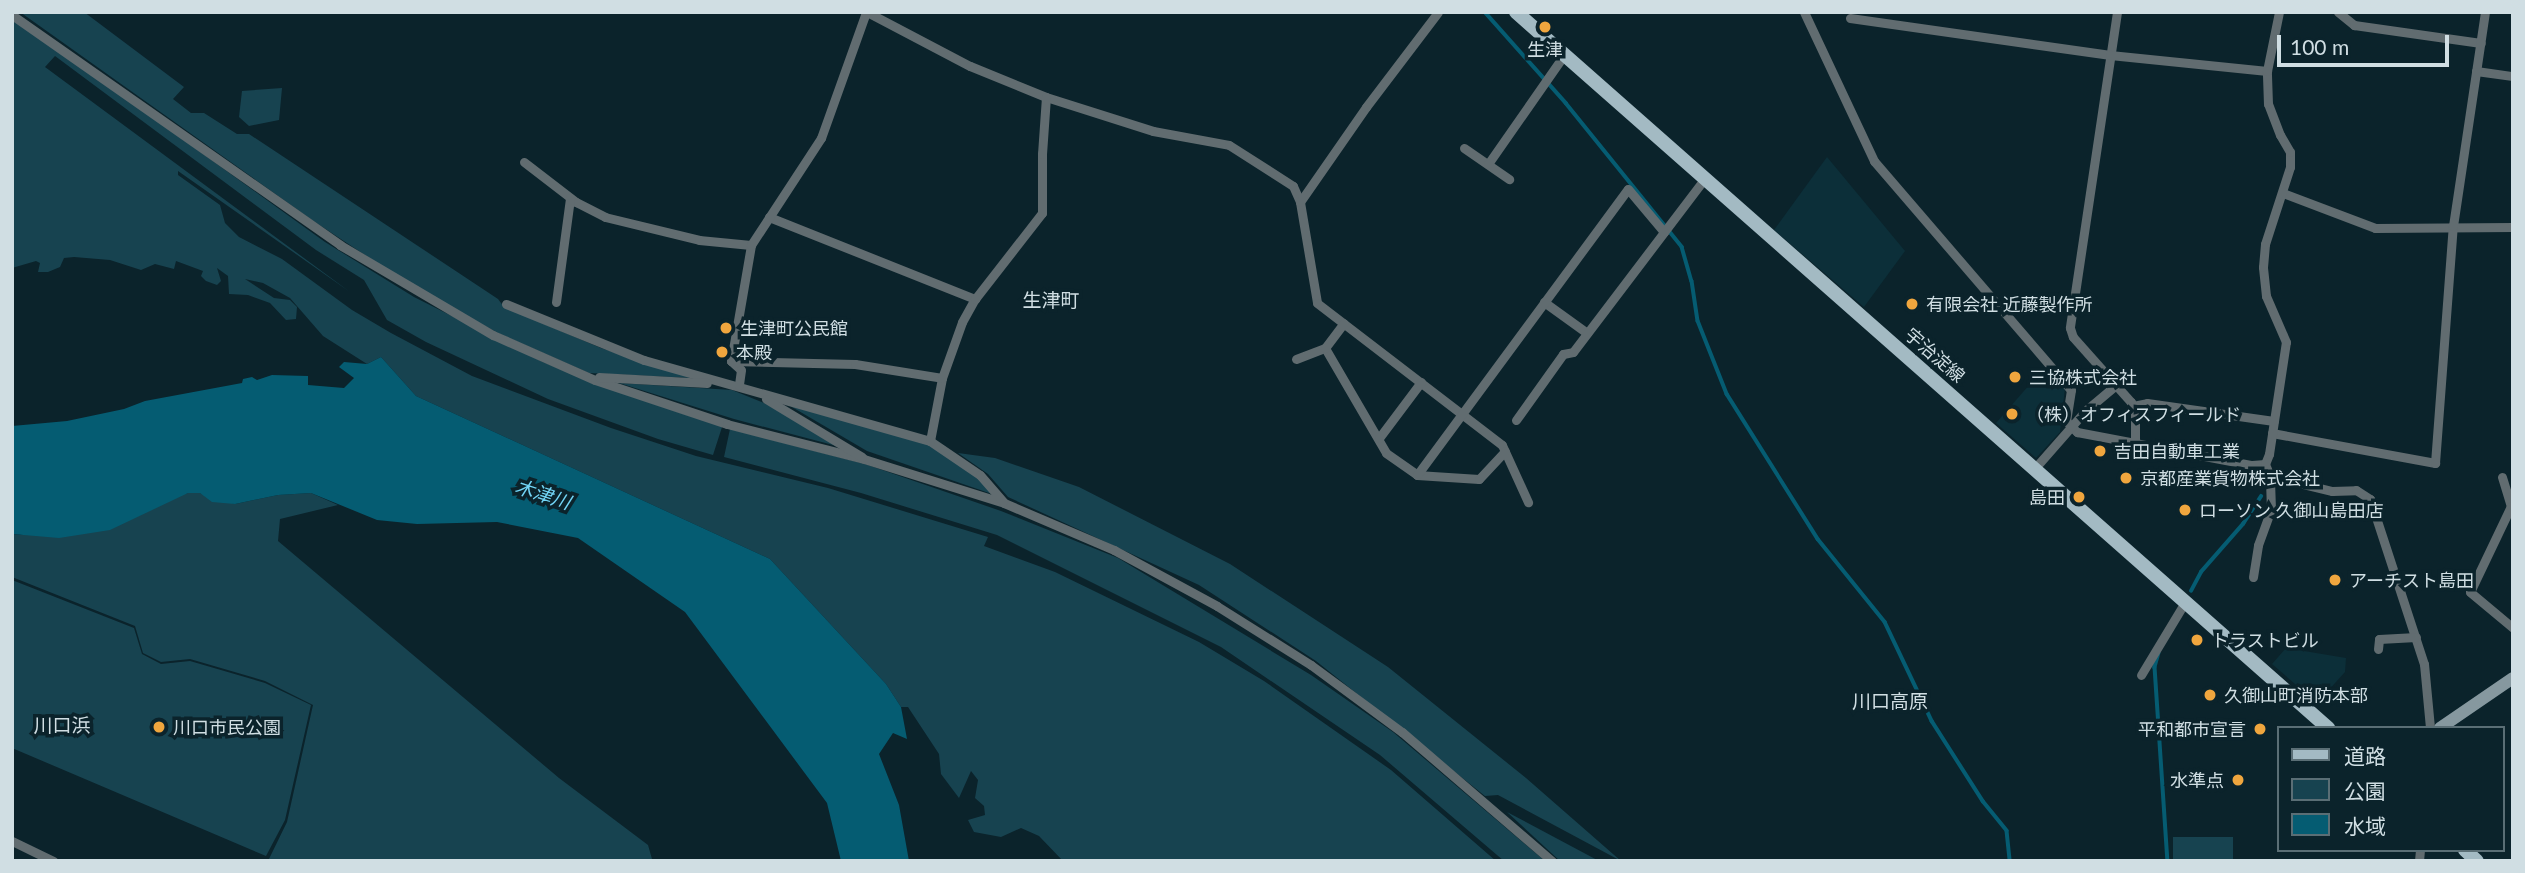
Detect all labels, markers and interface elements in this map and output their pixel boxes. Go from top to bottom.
marker: 生津 [1537,19,1553,35]
scale bar [2280,21,2452,65]
text: 100 m [2290,34,2349,59]
place label: 生津 [1527,38,1563,60]
district label: 生津町 [1023,289,1079,311]
place label: 有限会社 近藤製作所 [1926,293,2093,315]
marker: 有限会社 近藤製作所 [1904,296,1920,312]
place label: 生津町公民館 [740,317,848,339]
marker: 生津町公民館 [718,320,734,336]
street label: 宇治淀線 [1901,323,1969,387]
place label: 本殿 [736,341,772,363]
marker: 本殿 [714,344,730,360]
place label: 三協株式会社 [2029,366,2137,388]
marker: 三協株式会社 [2007,369,2023,385]
place label: （株）オフィスフィールド [2026,403,2242,425]
marker: （株）オフィスフィールド [2004,406,2020,422]
place label: 吉田自動車工業 [2114,440,2240,462]
marker: 吉田自動車工業 [2092,443,2108,459]
place label: 京都産業貨物株式会社 [2140,467,2320,489]
marker: 京都産業貨物株式会社 [2118,470,2134,486]
water label: 木津川 [512,474,574,514]
place label: 島田 [2029,486,2065,508]
marker: 島田 [2071,489,2087,505]
place label: ローソン 久御山島田店 [2199,499,2384,521]
marker: ローソン 久御山島田店 [2177,502,2193,518]
place label: アーチスト島田 [2349,569,2474,591]
marker: アーチスト島田 [2327,572,2343,588]
place label: トラストビル [2211,629,2319,651]
marker: トラストビル [2189,632,2205,648]
place label: 久御山町消防本部 [2224,684,2368,706]
marker: 久御山町消防本部 [2202,687,2218,703]
district label: 川口高原 [1852,690,1928,712]
district label: 川口浜 [34,714,90,736]
place label: 川口市民公園 [173,716,281,738]
place label: 平和都市宣言 [2138,718,2246,740]
marker: 川口市民公園 [151,719,167,735]
marker: 平和都市宣言 [2252,721,2268,737]
legend [2276,726,2504,852]
text: 道路 [2344,743,2386,768]
place label: 水準点 [2170,769,2224,791]
marker: 水準点 [2230,772,2246,788]
text: 公園 [2344,778,2386,803]
text: 水域 [2344,813,2386,838]

